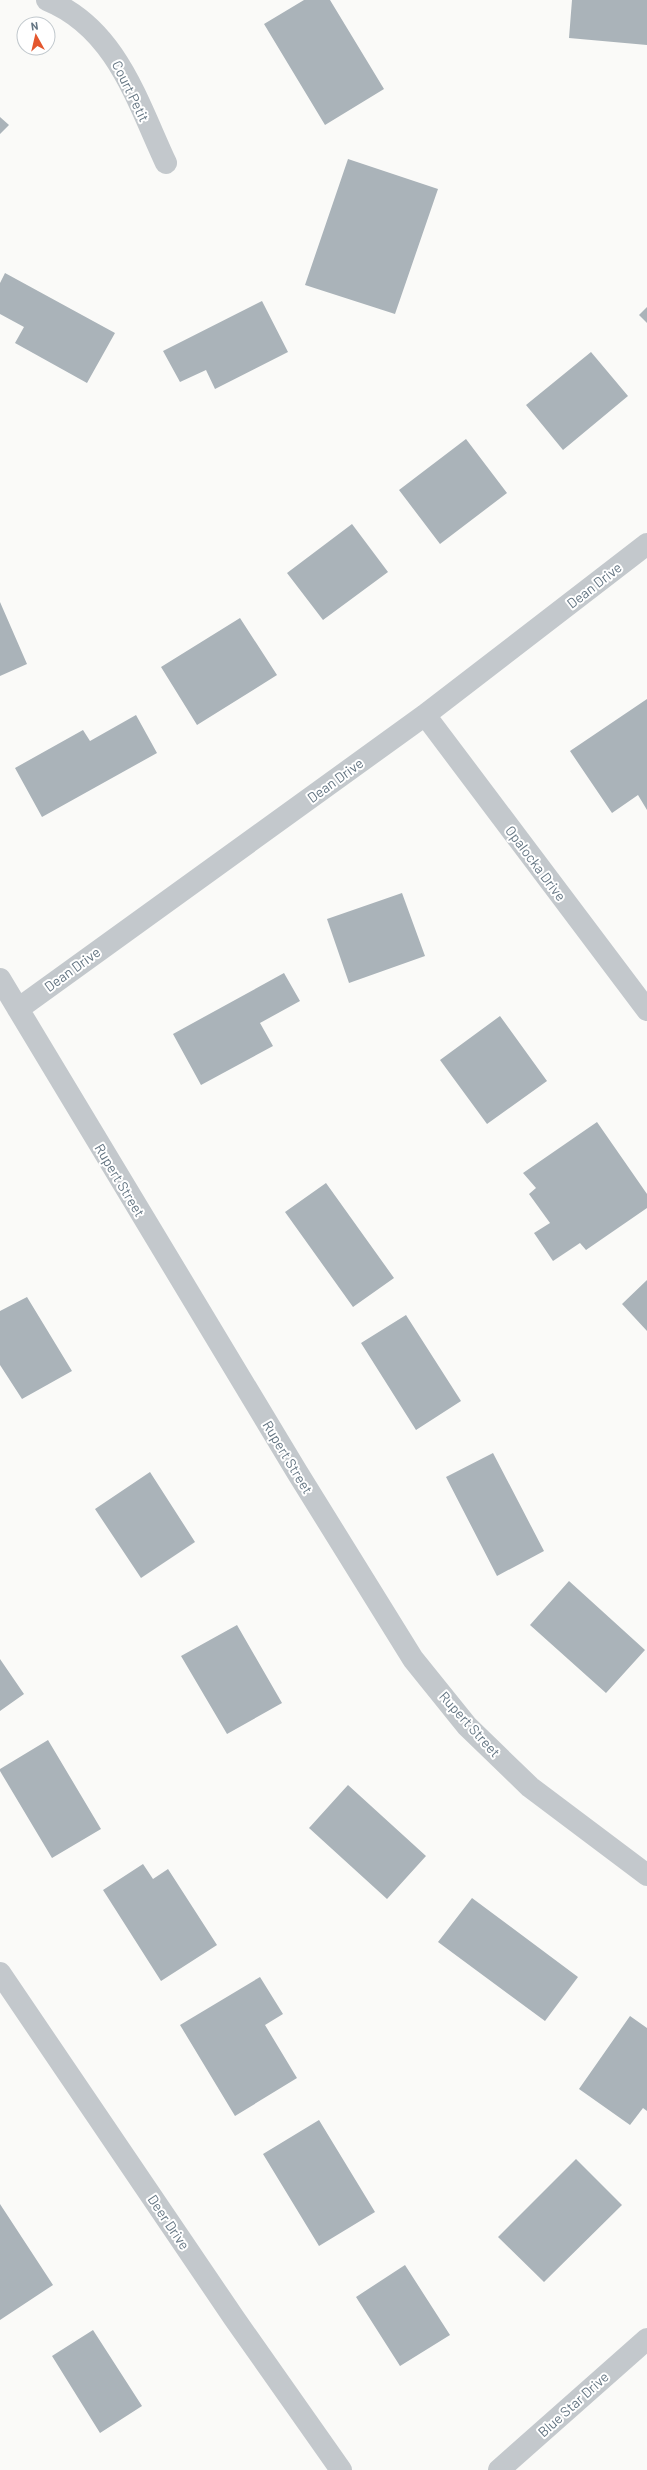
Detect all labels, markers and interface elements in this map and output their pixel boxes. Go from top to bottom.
north arrow [16,16,56,56]
text: N [30,19,39,33]
street label: Court Petit [109,58,153,124]
street label: Dean Drive [563,558,625,612]
street label: Dean Drive [304,754,366,806]
street label: Opalocka Drive [502,822,570,904]
street label: Dean Drive [41,943,103,995]
street label: Rupert Street [91,1140,149,1220]
street label: Rupert Street [259,1417,317,1497]
street label: Rupert Street [436,1688,504,1760]
street label: Deer Drive [144,2191,194,2253]
street label: Blue Star Drive [534,2368,612,2440]

